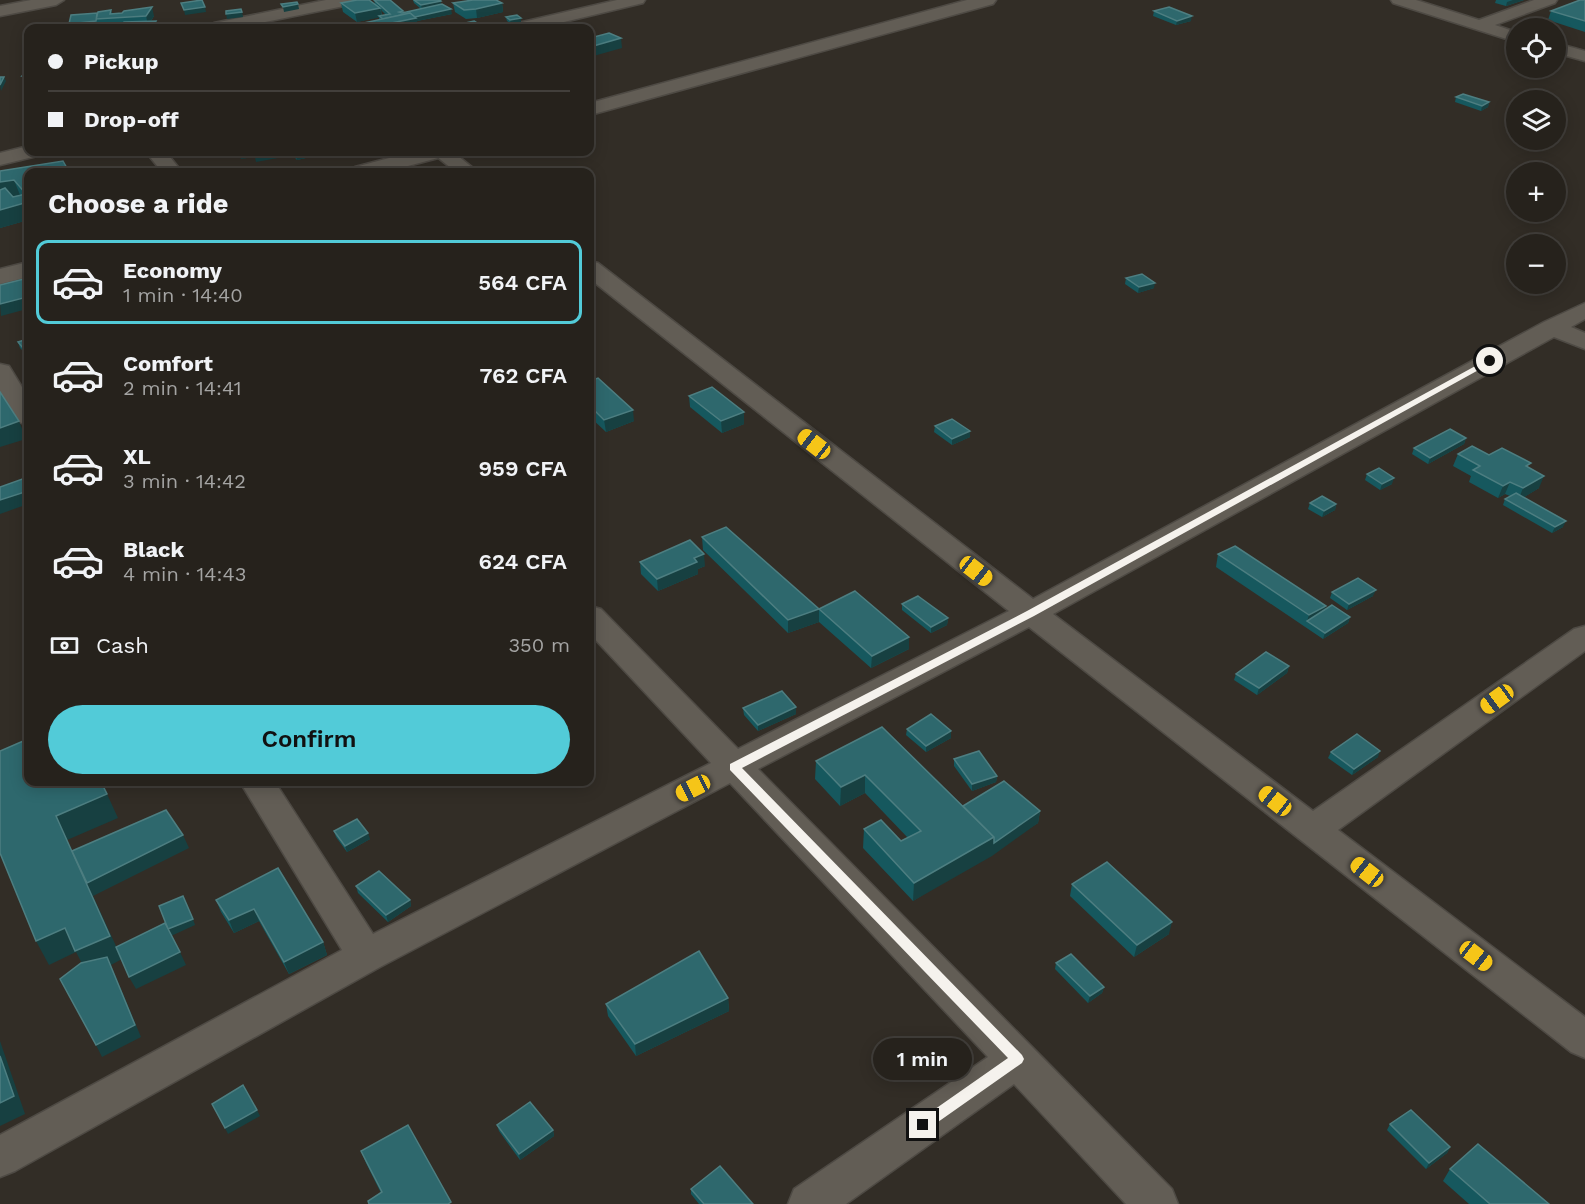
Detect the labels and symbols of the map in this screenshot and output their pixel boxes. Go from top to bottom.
route start [1476,347,1503,374]
car [794,426,834,462]
car [956,553,996,589]
car [1477,681,1517,717]
car [673,772,713,804]
car [1255,783,1295,819]
car [1347,854,1387,890]
car [1456,938,1496,974]
callout: 1 min [874,1038,972,1080]
route end [909,1111,936,1138]

